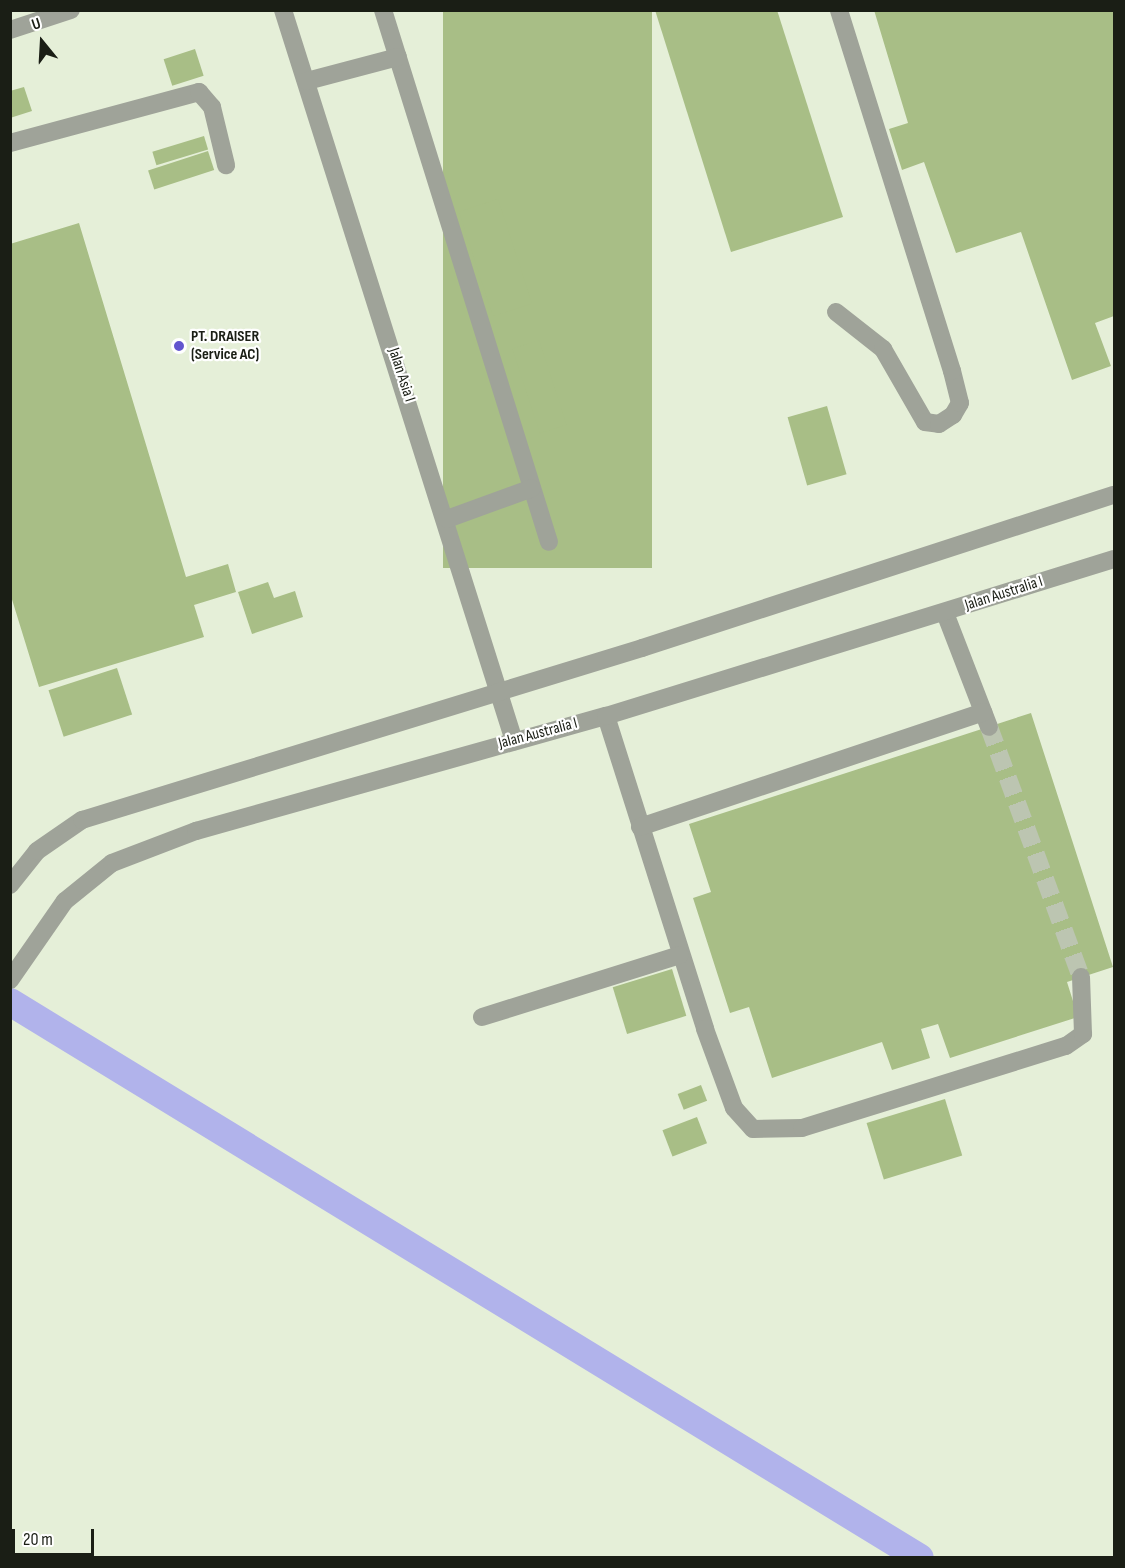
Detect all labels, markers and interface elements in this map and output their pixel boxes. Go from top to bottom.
north arrow [12,12,72,72]
text: U [29,14,43,35]
place label: PT. DRAISER (Service AC) [191,327,259,365]
marker: PT. DRAISER (Service AC) [172,339,186,353]
street label: Jalan Asia I [383,346,419,404]
street label: Jalan Australia I [963,572,1045,616]
street label: Jalan Australia I [496,714,580,754]
scale bar [15,1517,98,1555]
text: 20 m [23,1529,53,1550]

